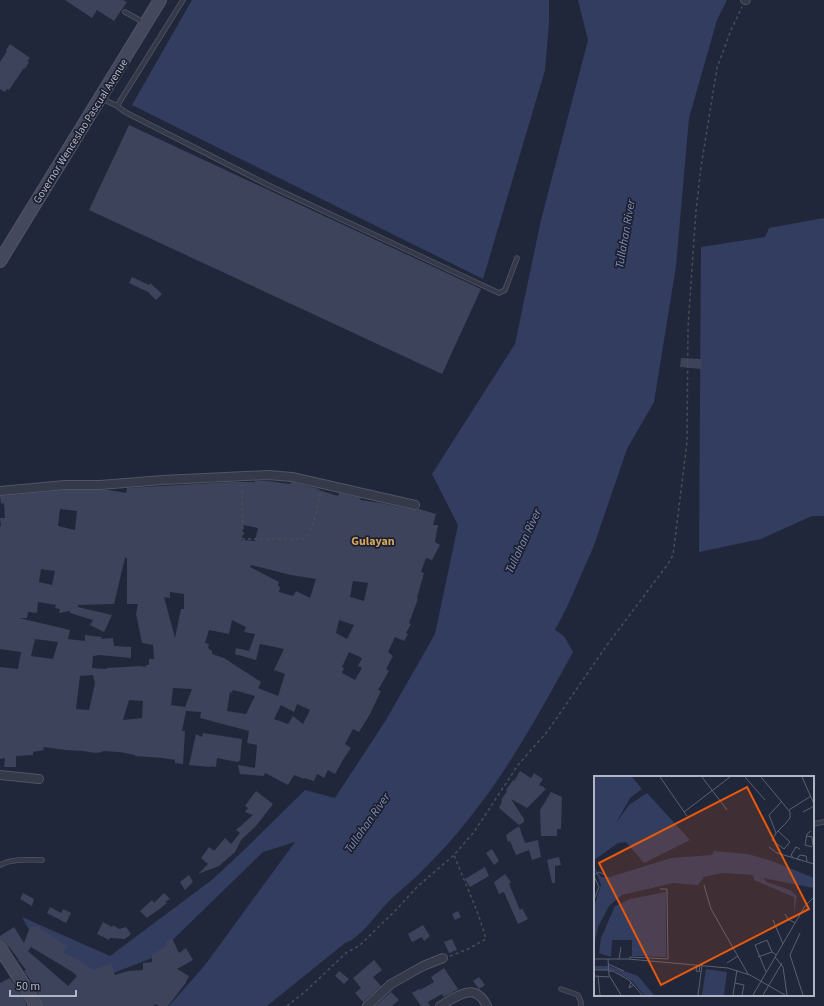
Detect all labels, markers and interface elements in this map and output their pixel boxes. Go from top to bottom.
street label: Governor Wenceslao Pascual Avenue [30,56,132,206]
water label: Tullahan River [611,197,640,270]
water label: Tullahan River [501,505,546,576]
district label: Gulayan [351,533,395,550]
inset map [594,776,814,996]
water label: Tullahan River [340,789,395,857]
scale bar [10,972,76,998]
text: 50 m [16,978,40,995]

